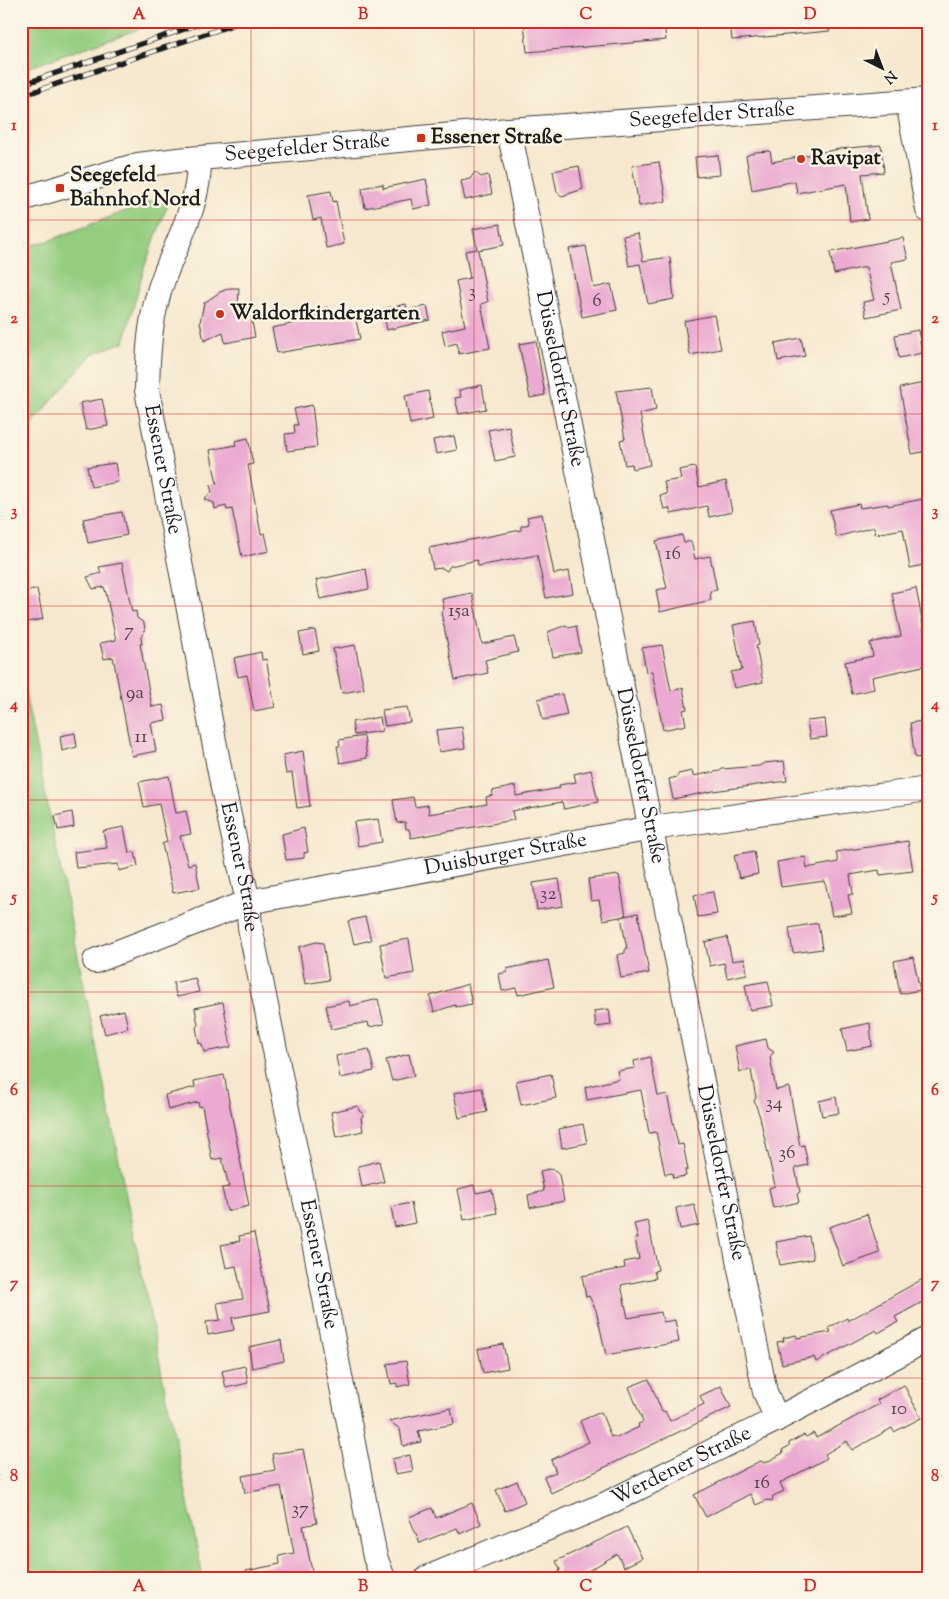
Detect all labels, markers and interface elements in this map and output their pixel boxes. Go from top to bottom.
text: A [133,4,146,27]
text: B [358,4,368,27]
text: C [580,4,593,27]
text: D [804,4,817,27]
north arrow [856,42,906,92]
text: N [879,65,900,87]
street label: Seegefelder Straße [628,95,796,136]
text: 1 [11,115,17,138]
text: 1 [932,115,938,138]
place label: Essener Straße [431,123,563,153]
street label: Seegefelder Straße [223,126,391,171]
marker: Essener Straße [415,132,427,144]
place label: Ravipat [811,144,881,174]
marker: Ravipat [795,153,807,165]
place label: Seegefeld Bahnhof Nord [70,161,201,215]
marker: Seegefeld Bahnhof Nord [54,182,66,194]
house number: 3 [468,279,476,306]
house number: 5 [883,283,891,310]
street label: Düsseldorfer Straße [527,288,592,470]
house number: 6 [592,288,602,315]
place label: Waldorfkindergarten [230,299,421,329]
text: 2 [10,308,18,331]
marker: Waldorfkindergarten [214,308,226,320]
text: 2 [931,308,939,331]
street label: Essener Straße [135,402,189,537]
text: 3 [11,501,18,524]
text: 3 [932,501,939,524]
house number: 16 [665,541,681,568]
house number: 15a [448,598,470,625]
house number: 7 [124,618,134,645]
house number: 9a [126,680,144,707]
street label: Düsseldorfer Straße [608,685,672,866]
text: 4 [9,694,18,717]
text: 4 [930,694,939,717]
house number: 11 [135,724,148,751]
street label: Essener Straße [212,800,265,933]
street label: Duisburger Straße [422,825,589,884]
house number: 32 [540,881,556,908]
text: 5 [9,887,17,910]
text: 5 [930,887,938,910]
text: 6 [10,1080,18,1103]
text: 6 [931,1080,939,1103]
street label: Düsseldorfer Straße [688,1082,753,1263]
house number: 34 [765,1090,783,1117]
house number: 36 [779,1140,795,1167]
street label: Essener Straße [291,1197,346,1332]
text: 7 [10,1273,19,1296]
text: 7 [931,1273,940,1296]
house number: 10 [891,1396,907,1423]
street label: Werdener Straße [606,1419,757,1514]
text: 8 [10,1466,18,1489]
text: 8 [931,1466,939,1489]
house number: 16 [754,1470,770,1497]
house number: 37 [291,1496,309,1523]
text: A [133,1576,146,1599]
text: B [358,1576,368,1599]
text: C [580,1576,593,1599]
text: D [804,1576,817,1599]

